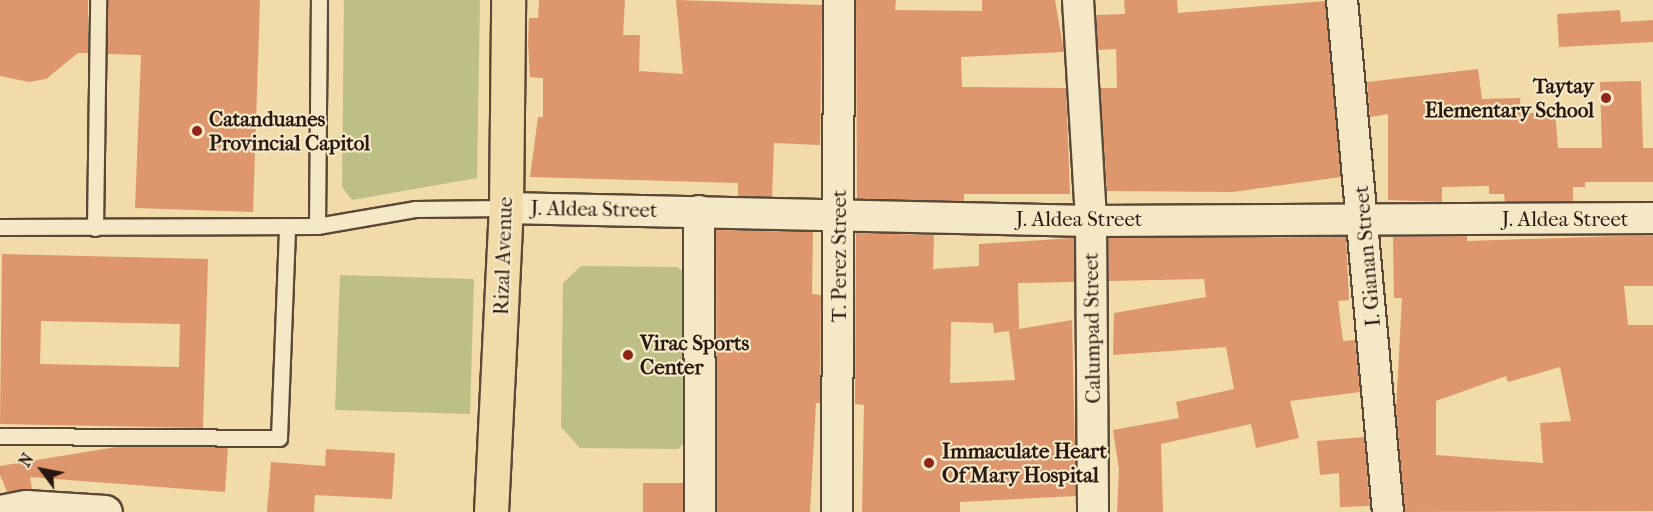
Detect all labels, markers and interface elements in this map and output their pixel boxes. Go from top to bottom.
place label: Taytay Elementary School [1425,73,1594,123]
marker: Taytay Elementary School [1599,91,1613,105]
place label: Catanduanes Provincial Capitol [209,106,370,156]
marker: Catanduanes Provincial Capitol [190,124,204,138]
street label: I. Gianan Street [1348,184,1386,328]
street label: T. Perez Street [826,190,852,322]
street label: J. Aldea Street [530,195,658,223]
street label: Rizal Avenue [488,196,518,316]
street label: J. Aldea Street [1016,206,1142,232]
street label: J. Aldea Street [1502,206,1628,232]
street label: Calumpad Street [1078,252,1106,404]
place label: Virac Sports Center [640,330,749,380]
marker: Virac Sports Center [621,348,635,362]
place label: Immaculate Heart Of Mary Hospital [942,438,1107,488]
north arrow [12,440,72,500]
text: N [15,450,38,470]
marker: Immaculate Heart Of Mary Hospital [920,454,938,472]

